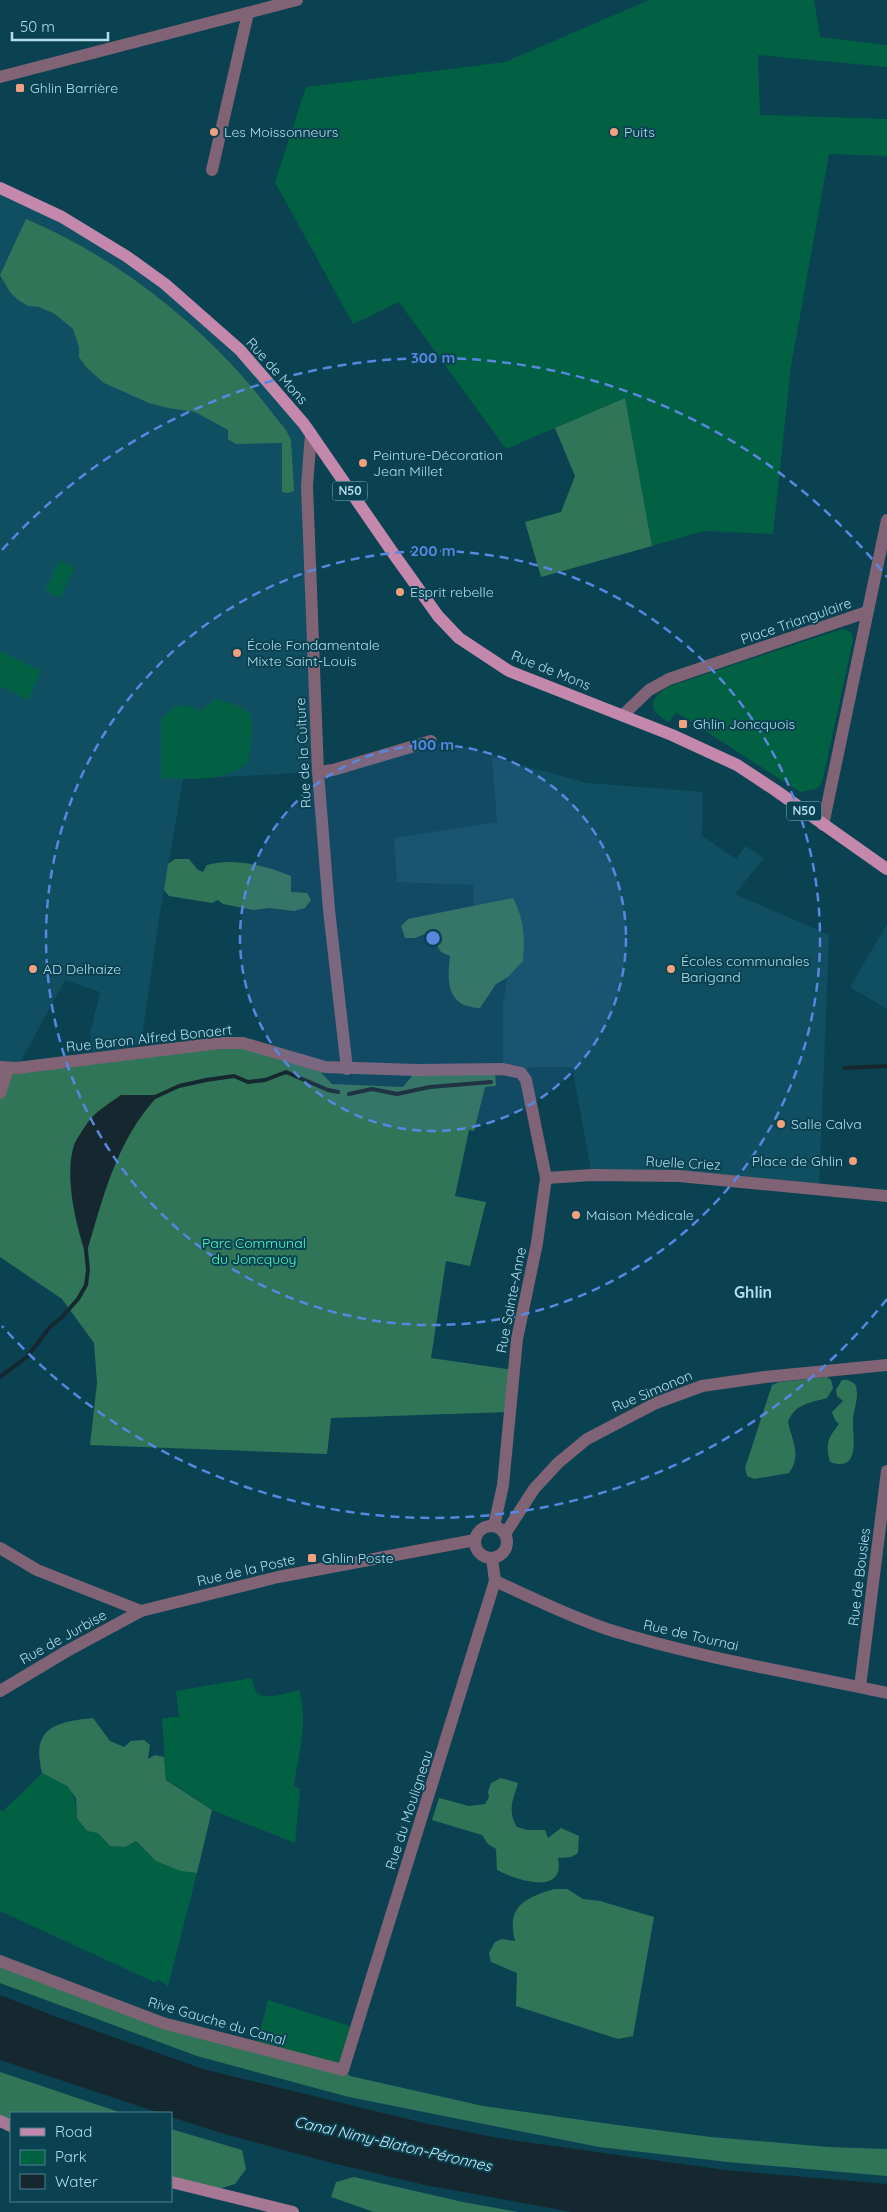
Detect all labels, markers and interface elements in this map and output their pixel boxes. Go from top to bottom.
scale bar [12,10,109,42]
text: 50 m [20,17,55,36]
place label: Ghlin Barrière [30,79,118,97]
marker: Ghlin Barrière [14,82,26,94]
place label: Les Moissonneurs [224,123,338,141]
place label: Puits [624,123,655,141]
marker: Les Moissonneurs [208,126,220,138]
marker: Puits [608,126,620,138]
street label: Rue de Mons [242,334,312,408]
text: 300 m [411,348,455,367]
place label: Peinture-Décoration Jean Millet [373,446,503,480]
marker: Peinture-Décoration Jean Millet [357,457,369,469]
road number: N50 [332,482,368,501]
text: 200 m [411,541,456,560]
place label: Esprit rebelle [410,583,494,601]
marker: Esprit rebelle [394,586,406,598]
street label: Place Triangulaire [738,594,854,648]
place label: École Fondamentale Mixte Saint-Louis [247,636,380,670]
street label: Rue de Mons [509,646,593,694]
marker: École Fondamentale Mixte Saint-Louis [231,647,243,659]
street label: Rue de la Culture [291,697,315,809]
place label: Ghlin Joncquois [693,715,795,733]
marker: Ghlin Joncquois [677,718,689,730]
text: 100 m [412,735,454,754]
road number: N50 [786,801,822,820]
centre of rings [424,929,442,947]
place label: Écoles communales Barigand [681,952,809,986]
place label: AD Delhaize [43,960,121,978]
marker: AD Delhaize [27,963,39,975]
marker: Écoles communales Barigand [665,963,677,975]
street label: Rue Baron Alfred Bonaert [65,1020,233,1056]
place label: Salle Calva [791,1115,862,1133]
marker: Salle Calva [775,1118,787,1130]
street label: Ruelle Criez [645,1152,721,1174]
place label: Place de Ghlin [752,1152,843,1170]
marker: Place de Ghlin [847,1155,859,1167]
place label: Maison Médicale [586,1206,694,1224]
marker: Maison Médicale [570,1209,582,1221]
park label: Parc Communal du Joncquoy [202,1234,306,1268]
street label: Rue Sainte-Anne [492,1245,530,1355]
district label: Ghlin [734,1282,772,1302]
street label: Rue Simonon [609,1366,695,1416]
street label: Rue de Bousies [844,1527,874,1627]
place label: Ghlin Poste [322,1549,394,1567]
street label: Rue de la Poste [195,1550,297,1590]
marker: Ghlin Poste [306,1552,318,1564]
street label: Rue de Jurbise [16,1606,110,1668]
street label: Rue de Tournai [642,1615,740,1655]
street label: Rue du Mouligneau [381,1748,437,1872]
street label: Rive Gauche du Canal [146,1993,288,2049]
legend [10,2112,172,2202]
water label: Canal Nimy-Blaton-Péronnes [293,2112,494,2176]
text: Road [55,2122,92,2141]
text: Park [55,2147,87,2166]
text: Water [55,2172,98,2191]

